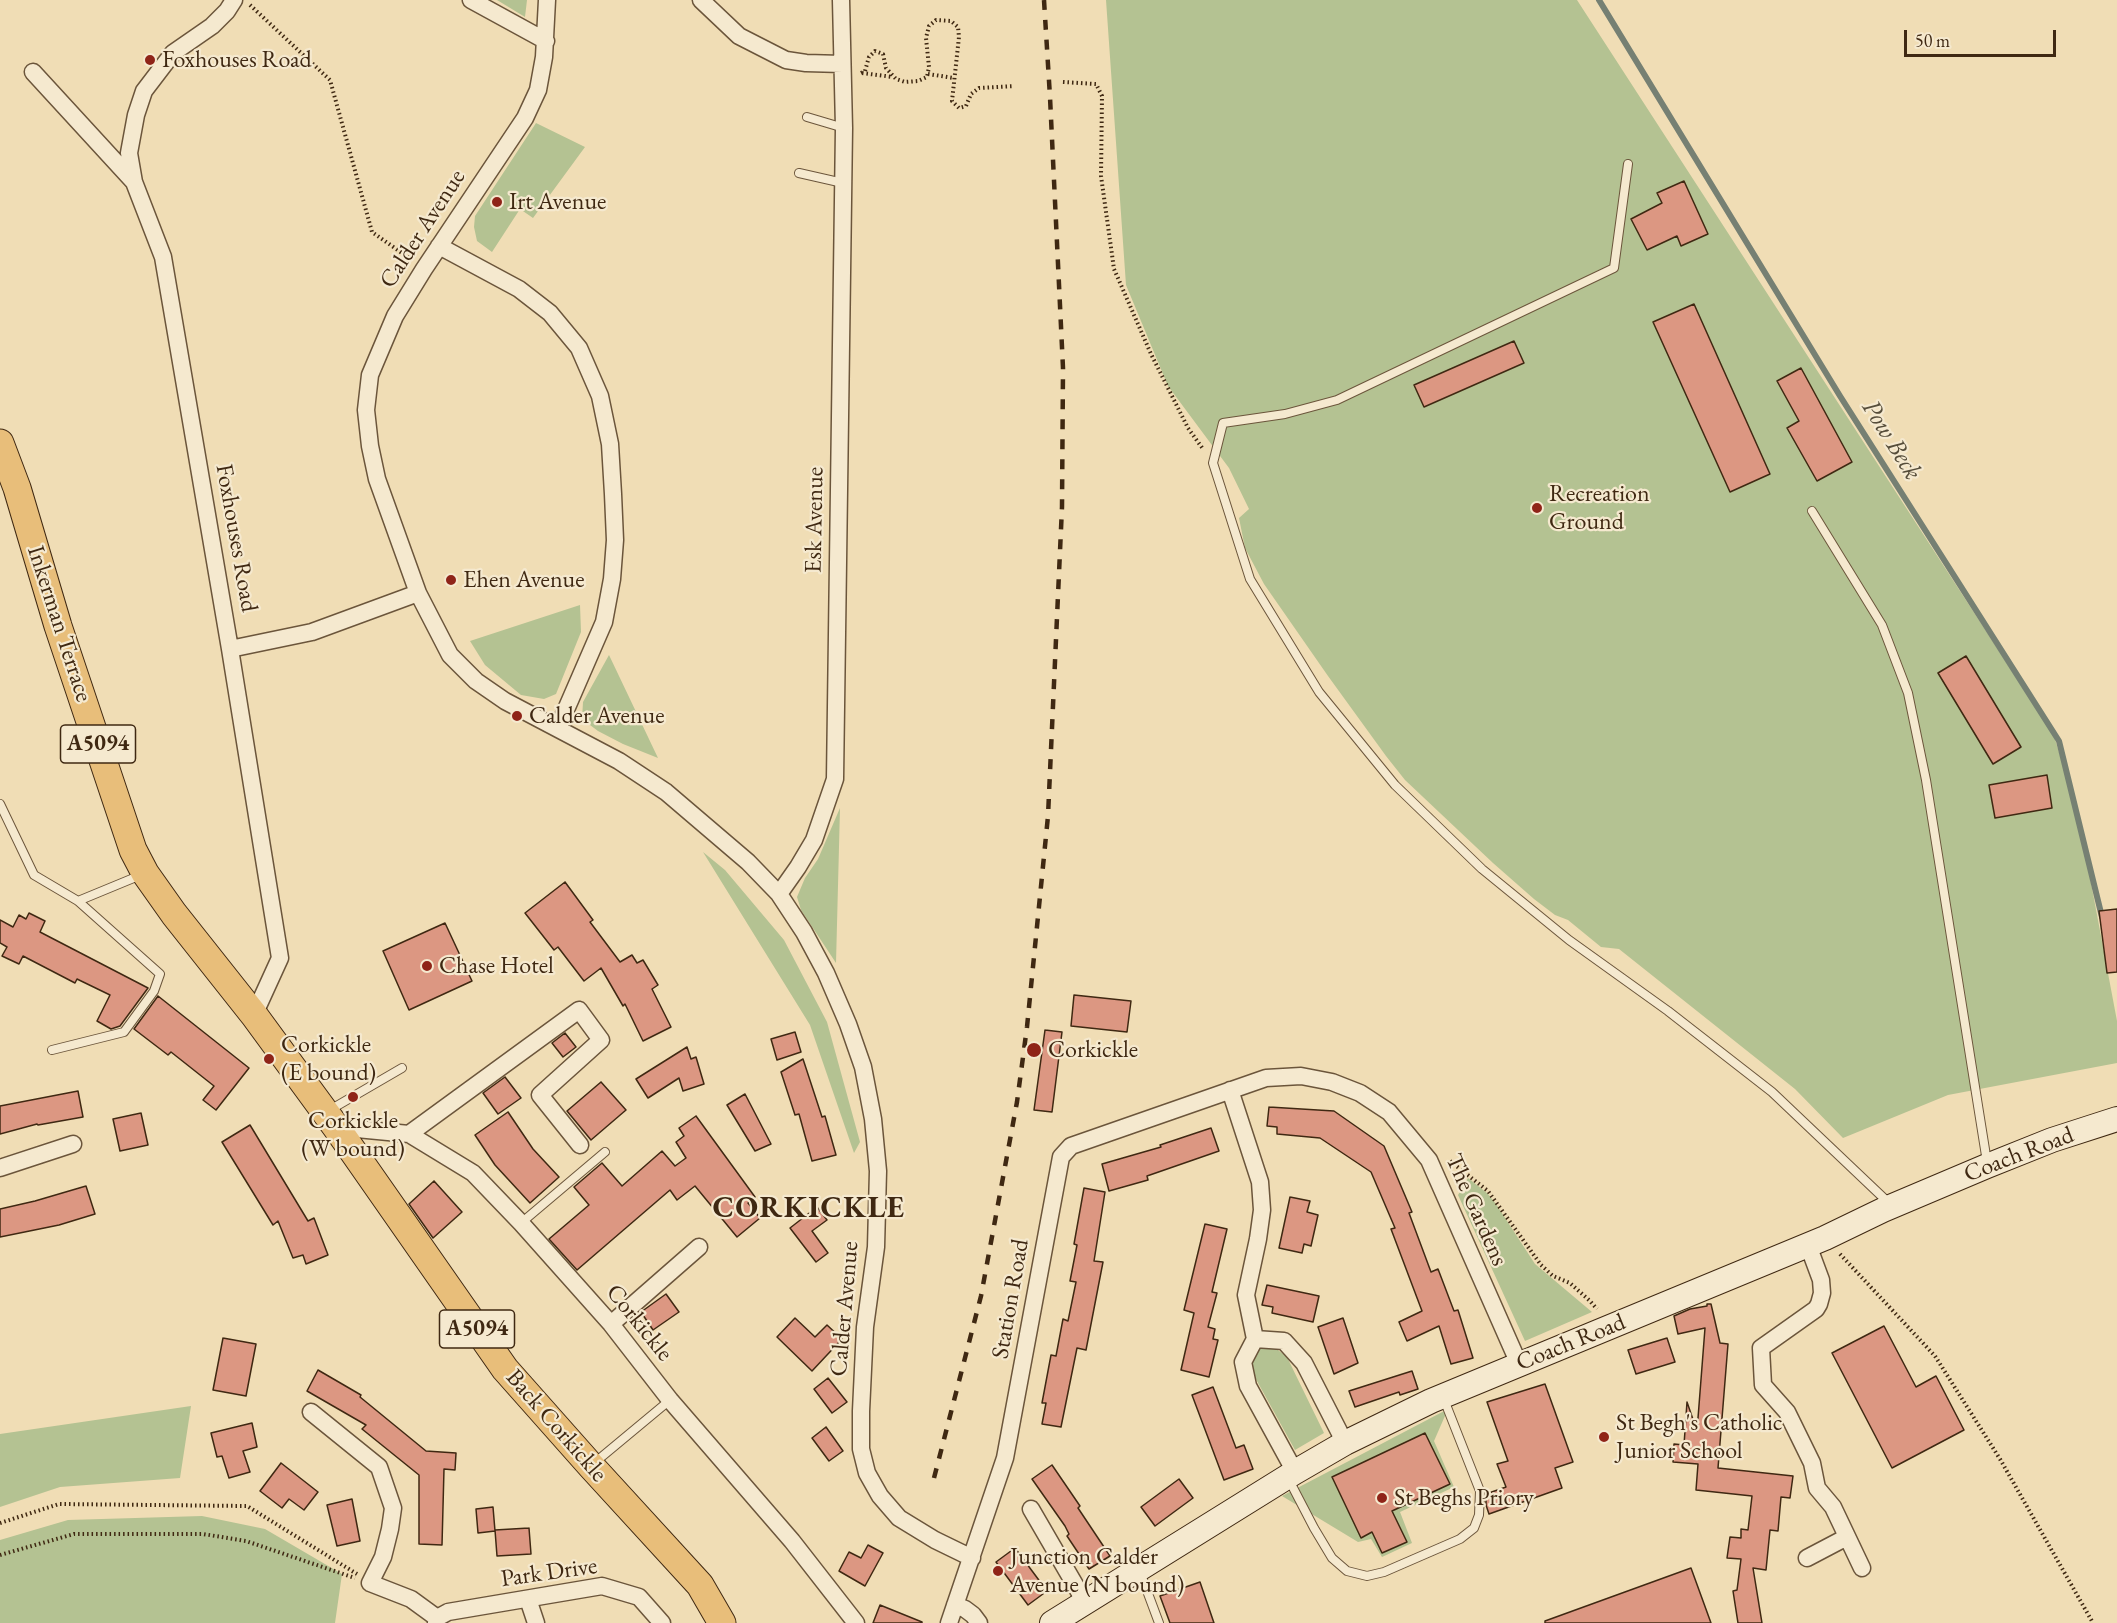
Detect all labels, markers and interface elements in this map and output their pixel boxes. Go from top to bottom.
scale bar [1907,18,2058,56]
text: 50 m [1915,29,1950,52]
place label: Foxhouses Road [162,46,312,74]
marker: Foxhouses Road [143,53,157,67]
street label: Calder Avenue [374,164,472,294]
place label: Irt Avenue [509,188,606,216]
marker: Irt Avenue [490,195,504,209]
water label: Pow Beck [1854,394,1928,486]
street label: Foxhouses Road [209,462,263,614]
street label: Esk Avenue [800,467,830,573]
place label: Recreation Ground [1549,480,1650,536]
marker: Recreation Ground [1530,501,1544,515]
street label: Inkerman Terrace [20,542,98,706]
place label: Ehen Avenue [463,566,585,594]
marker: Ehen Avenue [444,573,458,587]
place label: Calder Avenue [529,702,665,730]
marker: Calder Avenue [510,709,524,723]
road number: A5094 [60,725,136,763]
place label: Chase Hotel [439,952,554,980]
marker: Chase Hotel [420,959,434,973]
place label: Corkickle (E bound) [281,1031,376,1087]
place label: Corkickle [1048,1036,1138,1064]
marker: Corkickle [1025,1041,1043,1059]
marker: Corkickle (E bound) [262,1052,276,1066]
marker: Corkickle (W bound) [346,1090,360,1104]
place label: Corkickle (W bound) [301,1107,405,1163]
street label: Coach Road [1960,1121,2078,1189]
street label: The Gardens [1439,1150,1513,1270]
district label: CORKICKLE [712,1191,906,1227]
street label: Station Road [986,1237,1036,1361]
street label: Calder Avenue [825,1240,865,1378]
street label: Corkickle [599,1279,679,1367]
street label: Coach Road [1512,1308,1630,1378]
road number: A5094 [440,1310,514,1348]
street label: Back Corkickle [499,1364,613,1488]
place label: St Begh's Catholic Junior School [1616,1409,1783,1465]
marker: St Begh's Catholic Junior School [1597,1430,1611,1444]
place label: St Beghs Priory [1394,1484,1534,1512]
marker: St Beghs Priory [1375,1491,1389,1505]
place label: Junction Calder Avenue (N bound) [1010,1543,1184,1599]
street label: Park Drive [499,1552,599,1594]
marker: Junction Calder Avenue (N bound) [991,1564,1005,1578]

